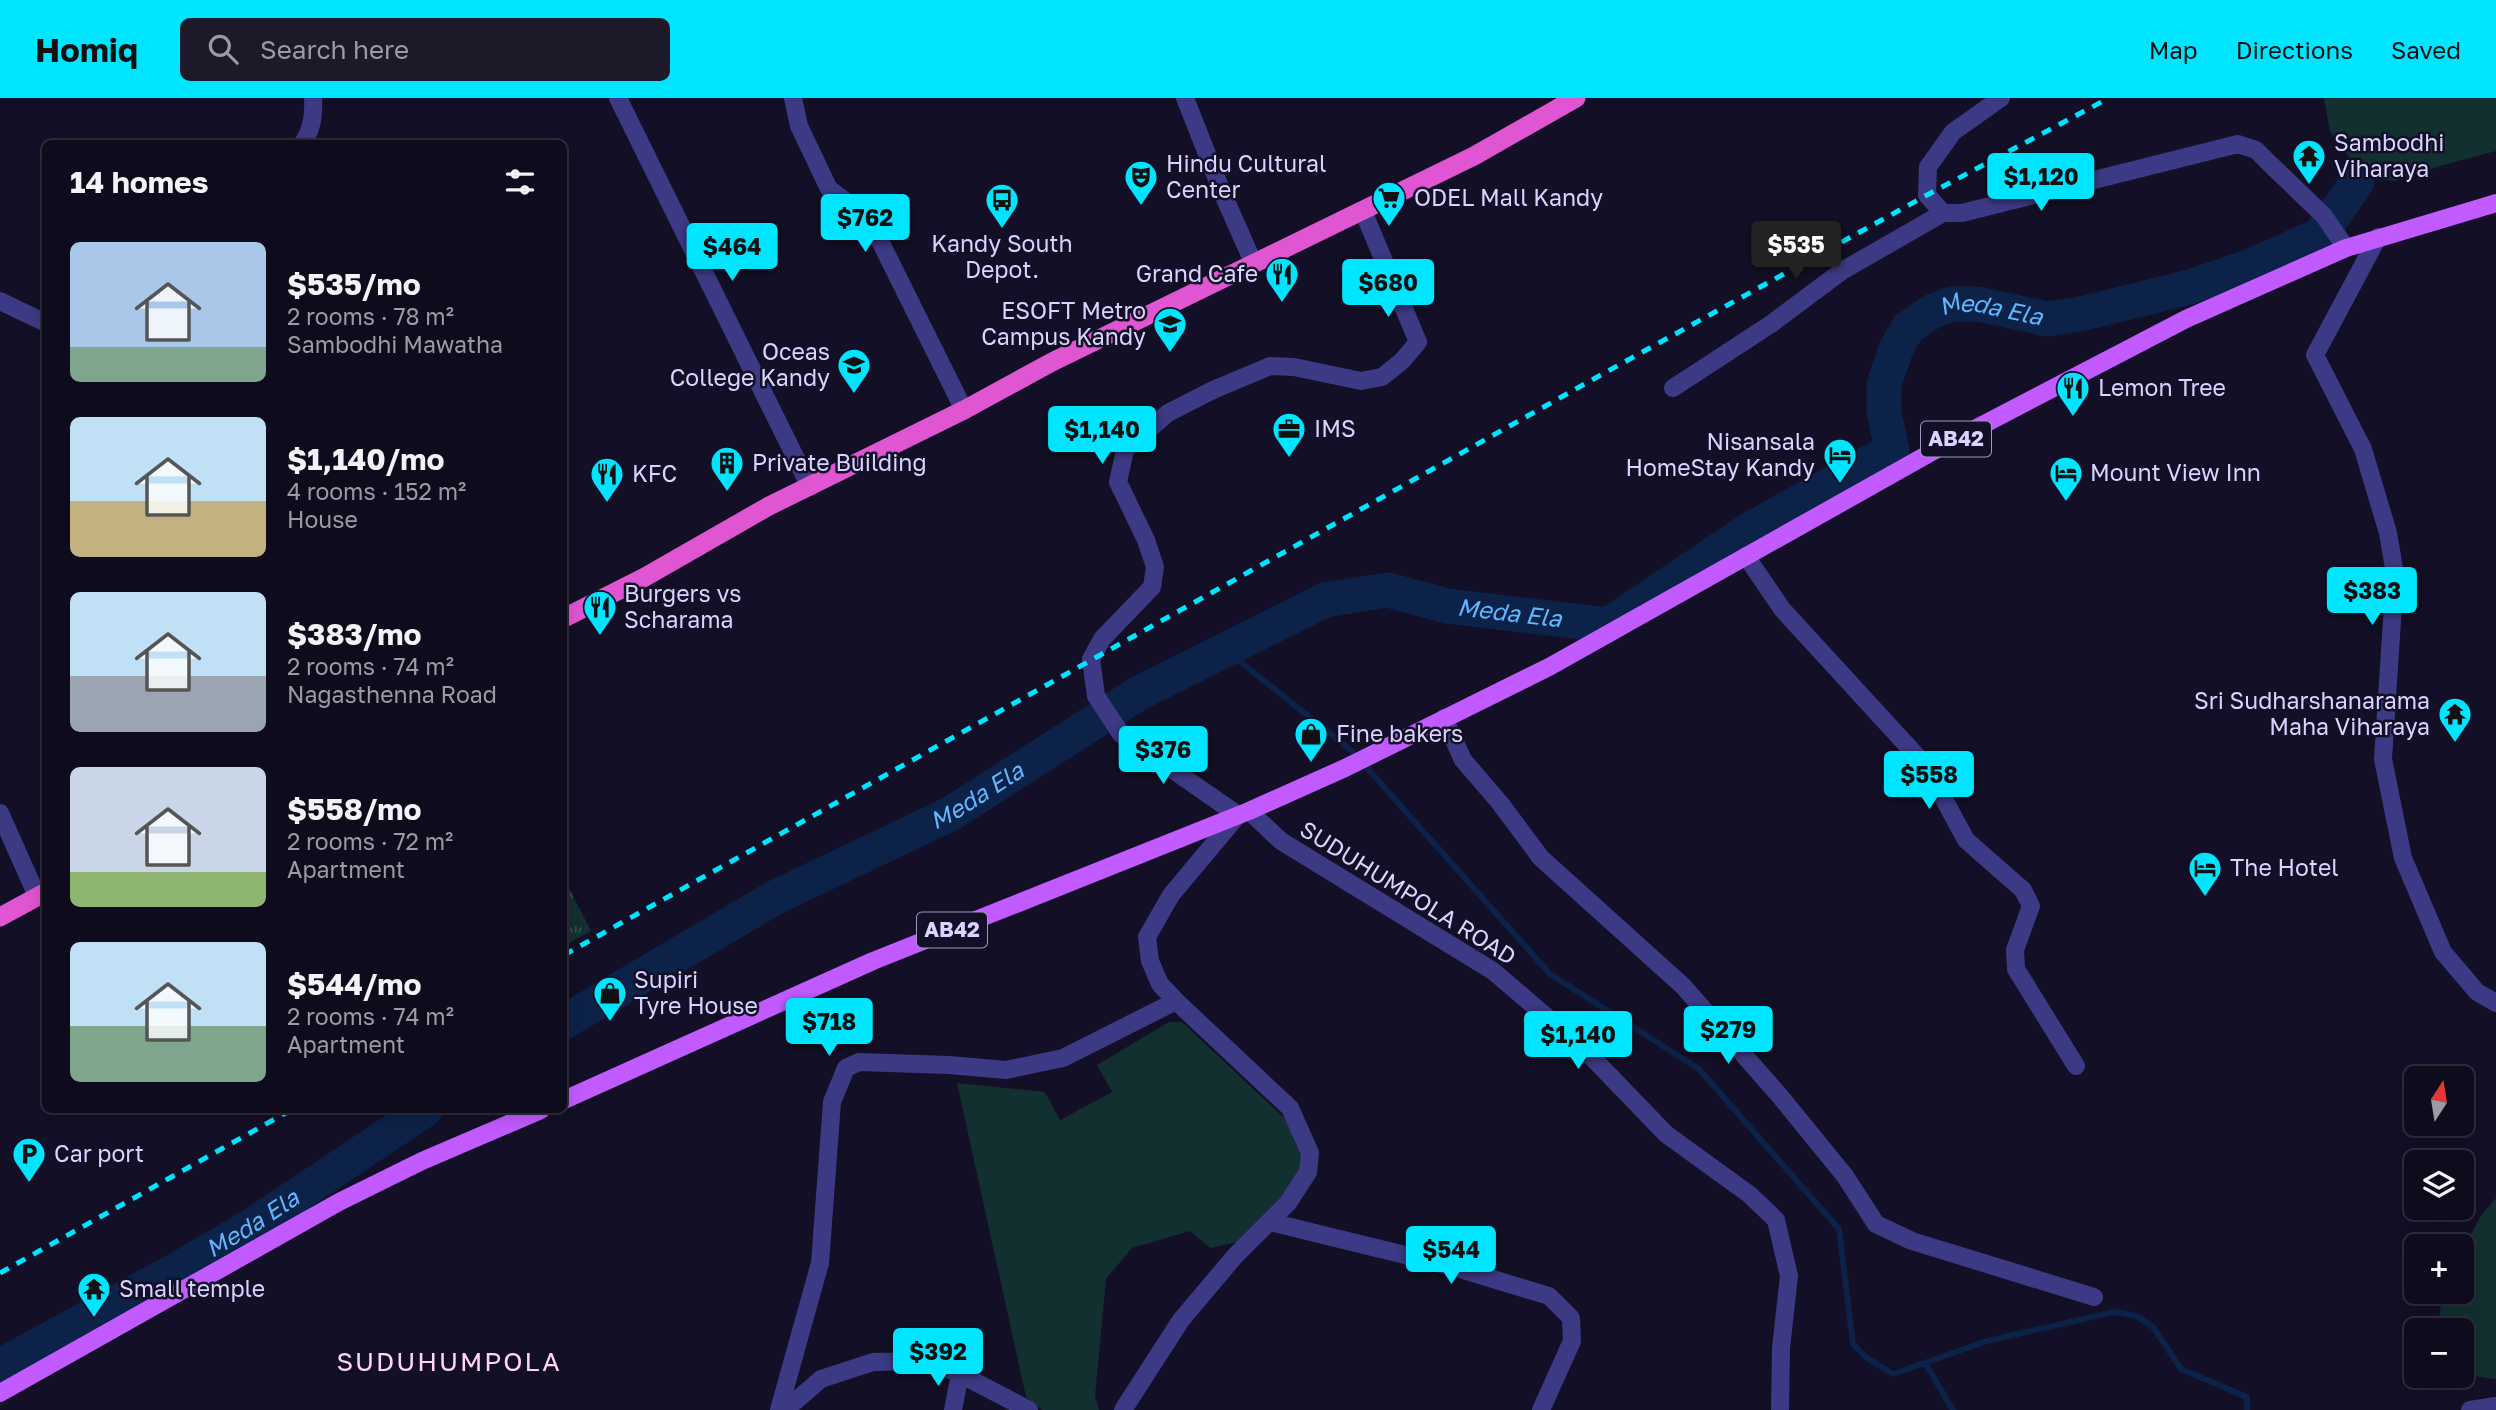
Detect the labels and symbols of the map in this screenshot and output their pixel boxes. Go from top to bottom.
place label: Sambodhi Viharaya [2334,128,2444,182]
temple icon: Sambodhi Viharaya [2290,137,2328,186]
place label: Hindu Cultural Center [1166,149,1326,203]
pin: $1,120 [1984,153,2098,213]
theatre icon: Hindu Cultural Center [1122,158,1160,207]
supermarket icon: ODEL Mall Kandy [1370,179,1408,228]
bus stop icon: Kandy South Depot. [983,181,1021,230]
place label: ODEL Mall Kandy [1414,183,1603,211]
pin: $762 [824,194,906,254]
pin: $535 [1755,222,1837,281]
pin: $464 [691,223,773,283]
place label: Kandy South Depot. [931,229,1073,283]
restaurant icon: Grand Cafe [1263,255,1301,304]
place label: Grand Cafe [1136,259,1258,287]
pin: $680 [1347,260,1429,319]
water label: Meda Ela [1934,285,2047,331]
place label: ESOFT Metro Campus Kandy [981,296,1146,350]
school or university icon: ESOFT Metro Campus Kandy [1151,305,1189,354]
place label: Oceas College Kandy [670,337,830,391]
school or university icon: Oceas College Kandy [835,346,873,395]
restaurant icon: Lemon Tree [2054,369,2092,418]
place label: Lemon Tree [2098,373,2226,401]
pin: $1,140 [1045,406,1159,466]
office icon: IMS [1270,410,1308,459]
place label: IMS [1314,414,1356,442]
road number: AB42 [1921,422,1991,456]
place label: Nisansala HomeStay Kandy [1626,427,1815,481]
hotel icon: Nisansala HomeStay Kandy [1821,436,1859,485]
building icon: Private Building [708,444,746,493]
place label: Private Building [752,448,927,476]
hotel icon: Mount View Inn [2047,454,2085,503]
restaurant icon: KFC [588,455,626,504]
place label: Mount View Inn [2090,458,2261,486]
place label: KFC [632,459,677,487]
pin: $383 [2331,568,2413,627]
place label: Burgers vs Scharama [624,579,742,633]
restaurant icon: Burgers vs Scharama [581,588,619,637]
water label: Meda Ela [1456,591,1565,633]
place label: Sri Sudharshanarama Maha Viharaya [2194,686,2430,740]
temple icon: Sri Sudharshanarama Maha Viharaya [2436,695,2474,744]
shop icon: Fine bakers [1292,715,1330,764]
place label: Fine bakers [1336,719,1463,747]
pin: $376 [1122,726,1204,786]
pin: $558 [1888,752,1970,811]
water label: Meda Ela [925,754,1029,834]
street label: SUDUHUMPOLA ROAD [1295,814,1522,970]
hotel icon: The Hotel [2186,849,2224,898]
place label: The Hotel [2230,853,2339,881]
road number: AB42 [917,912,987,948]
place label: Supiri Tyre House [634,965,758,1019]
shop icon: Supiri Tyre House [591,974,629,1023]
pin: $718 [788,998,870,1058]
pin: $279 [1687,1006,1769,1066]
pin: $1,140 [1521,1012,1635,1071]
north arrow [2404,1066,2474,1136]
parking icon: Car port [10,1135,48,1184]
place label: Car port [54,1139,144,1167]
water label: Meda Ela [200,1181,305,1262]
pin: $544 [1410,1226,1492,1286]
temple icon: Small temple [75,1270,113,1319]
place label: Small temple [119,1274,265,1302]
pin: $392 [897,1328,979,1388]
district label: SUDUHUMPOLA [336,1346,562,1377]

